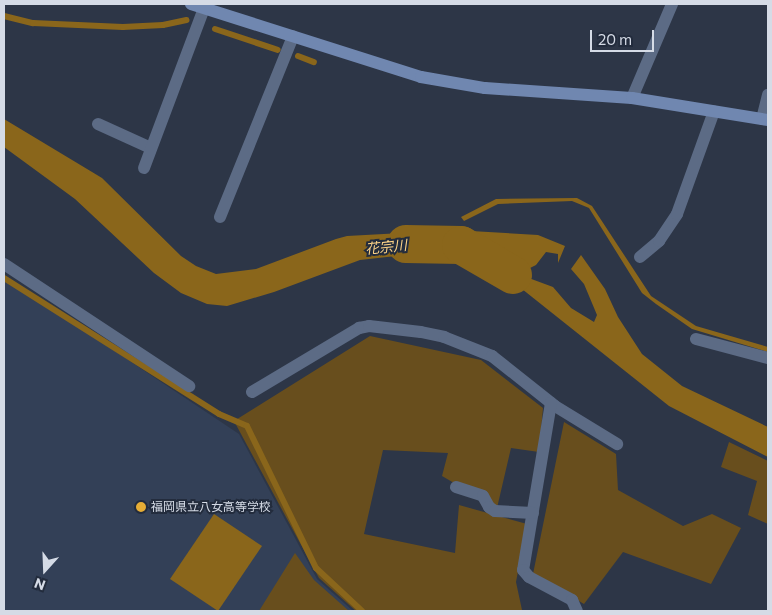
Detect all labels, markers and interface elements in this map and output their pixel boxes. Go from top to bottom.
scale bar [592,20,656,52]
text: 20 m [598,30,632,48]
water label: 花宗川 [364,236,408,258]
place label: 福岡県立八女高等学校 [151,500,271,514]
marker: 福岡県立八女高等学校 [135,501,147,513]
north arrow [20,545,70,595]
text: N [32,575,48,594]

